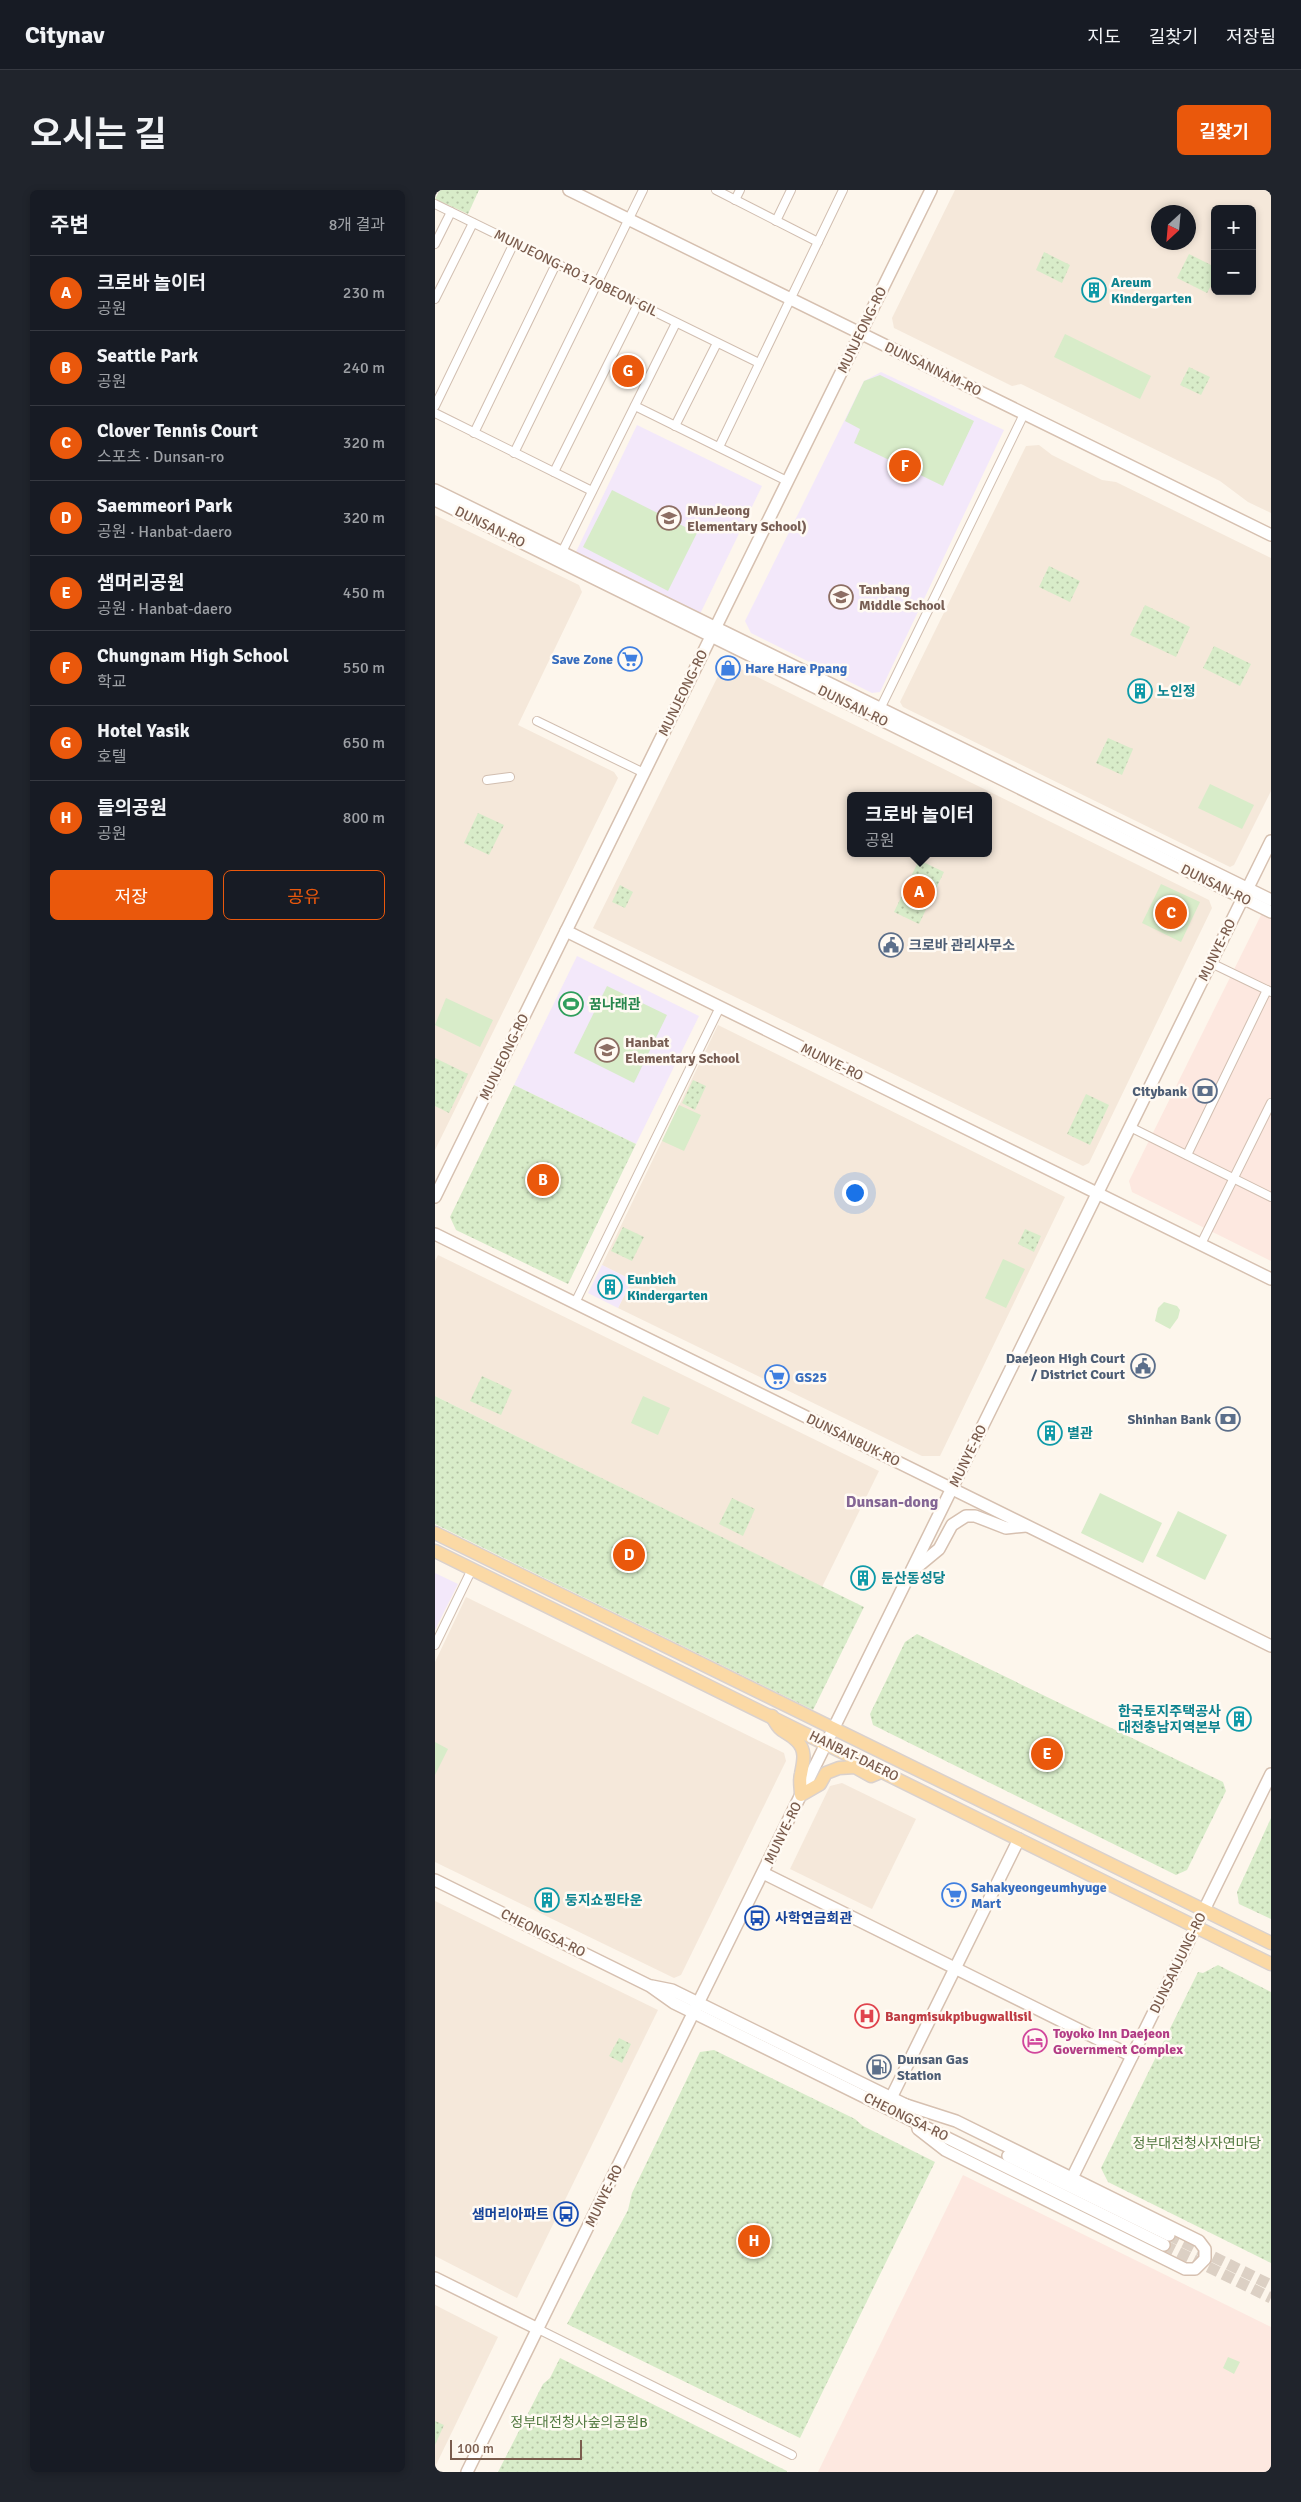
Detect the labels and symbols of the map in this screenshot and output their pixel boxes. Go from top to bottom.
north arrow [1151,205,1196,250]
street label: MUNJEONG-RO 170BEON-GIL [491,226,661,320]
place label: Areum Kindergarten [1111,274,1192,307]
building icon: Areum Kindergarten [1081,277,1107,303]
street label: MUNJEONG-RO [834,284,890,376]
street label: DUNSANNAM-RO [882,338,984,400]
pin: G [612,352,644,390]
pin: F [889,447,921,485]
place label: MunJeong Elementary School) [687,502,807,535]
street label: DUNSAN-RO [452,503,528,551]
school or university icon: MunJeong Elementary School) [656,505,682,531]
place label: Tanbang Middle School [859,581,946,614]
school or university icon: Tanbang Middle School [828,584,854,610]
supermarket icon: Save Zone [617,646,643,672]
street label: MUNJEONG-RO [655,647,711,739]
place label: Save Zone [552,651,613,668]
shop icon: Hare Hare Ppang [715,655,741,681]
place label: Hare Hare Ppang [745,660,848,677]
building icon: 노인정 [1127,678,1153,704]
street label: DUNSAN-RO [815,682,891,730]
place label: 노인정 [1157,683,1196,700]
street label: DUNSAN-RO [1178,861,1254,909]
pin: A [903,873,935,911]
pin: C [1155,894,1187,932]
street label: MUNYE-RO [1195,916,1239,984]
public building icon: 크로바 관리사무소 [878,932,904,958]
place label: 크로바 관리사무소 [909,937,1015,954]
sports icon: 꿈나래관 [558,991,584,1017]
place label: 꿈나래관 [589,996,641,1013]
street label: MUNJEONG-RO [476,1011,532,1103]
place label: Hanbat Elementary School [625,1034,740,1067]
school or university icon: Hanbat Elementary School [594,1037,620,1063]
street label: MUNYE-RO [798,1040,866,1084]
bank icon: Citybank [1192,1078,1218,1104]
place label: Citybank [1132,1083,1188,1100]
pin: B [527,1161,559,1199]
your location [842,1180,868,1206]
place label: Eunbich Kindergarten [627,1271,708,1304]
building icon: Eunbich Kindergarten [597,1274,623,1300]
place label: Daejeon High Court / District Court [1006,1350,1126,1383]
public building icon: Daejeon High Court / District Court [1130,1353,1156,1379]
supermarket icon: GS25 [764,1364,790,1390]
place label: GS25 [795,1369,827,1386]
bank icon: Shinhan Bank [1215,1406,1241,1432]
street label: DUNSANBUK-RO [803,1410,903,1470]
place label: Shinhan Bank [1127,1411,1212,1428]
building icon: 별관 [1037,1420,1063,1446]
street label: MUNYE-RO [946,1422,990,1490]
place label: 별관 [1067,1425,1093,1442]
district label: Dunsan-dong [846,1492,939,1512]
pin: D [613,1536,645,1574]
building icon: 둔산동성당 [850,1565,876,1591]
place label: 둔산동성당 [881,1570,946,1587]
place label: 한국토지주택공사 대전충남지역본부 [1118,1703,1221,1736]
building icon: 한국토지주택공사 대전충남지역본부 [1226,1706,1252,1732]
street label: HANBAT-DAERO [806,1727,902,1785]
pin: E [1031,1735,1063,1773]
street label: MUNYE-RO [761,1799,805,1867]
place label: Sahakyeongeumhyuge Mart [971,1879,1107,1912]
supermarket icon: Sahakyeongeumhyuge Mart [941,1882,967,1908]
building icon: 둥지쇼핑타운 [534,1887,560,1913]
place label: 둥지쇼핑타운 [565,1892,642,1909]
street label: CHEONGSA-RO [498,1905,588,1961]
bus stop icon: 사학연금회관 [744,1905,770,1931]
place label: 사학연금회관 [775,1910,852,1927]
street label: DUNSANJUNG-RO [1146,1910,1210,2016]
hospital icon: Bangmisukpibugwallisil [854,2003,880,2029]
place label: Bangmisukpibugwallisil [885,2008,1033,2025]
place label: Toyoko Inn Daejeon Government Complex [1053,2025,1183,2058]
hotel icon: Toyoko Inn Daejeon Government Complex [1022,2028,1048,2054]
place label: Dunsan Gas Station [897,2051,968,2084]
fuel station icon: Dunsan Gas Station [866,2054,892,2080]
street label: CHEONGSA-RO [861,2089,951,2145]
park label: 정부대전청사자연마당 [1133,2135,1262,2152]
street label: MUNYE-RO [582,2162,626,2230]
bus stop icon: 샘머리아파트 [553,2201,579,2227]
place label: 샘머리아파트 [472,2206,549,2223]
pin: H [738,2222,770,2260]
park label: 정부대전청사숲의공원B [510,2414,648,2431]
scale bar [450,2437,583,2460]

